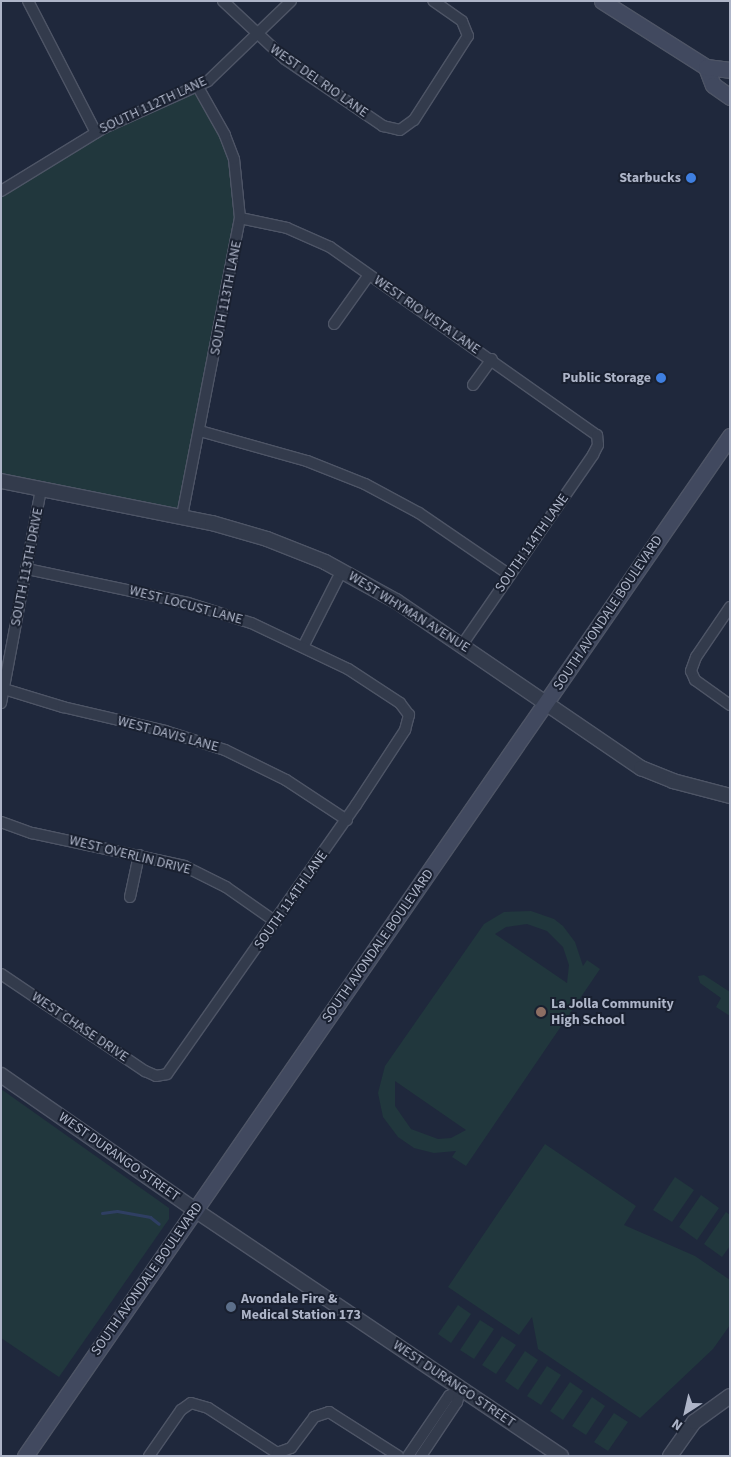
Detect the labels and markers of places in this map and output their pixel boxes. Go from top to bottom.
place label: Starbucks [619,170,681,186]
marker: Starbucks [685,172,697,184]
place label: Public Storage [562,370,651,386]
marker: Public Storage [655,372,667,384]
place label: La Jolla Community High School [551,996,674,1028]
marker: La Jolla Community High School [535,1006,547,1018]
place label: Avondale Fire & Medical Station 173 [241,1291,361,1324]
marker: Avondale Fire & Medical Station 173 [225,1301,237,1313]

